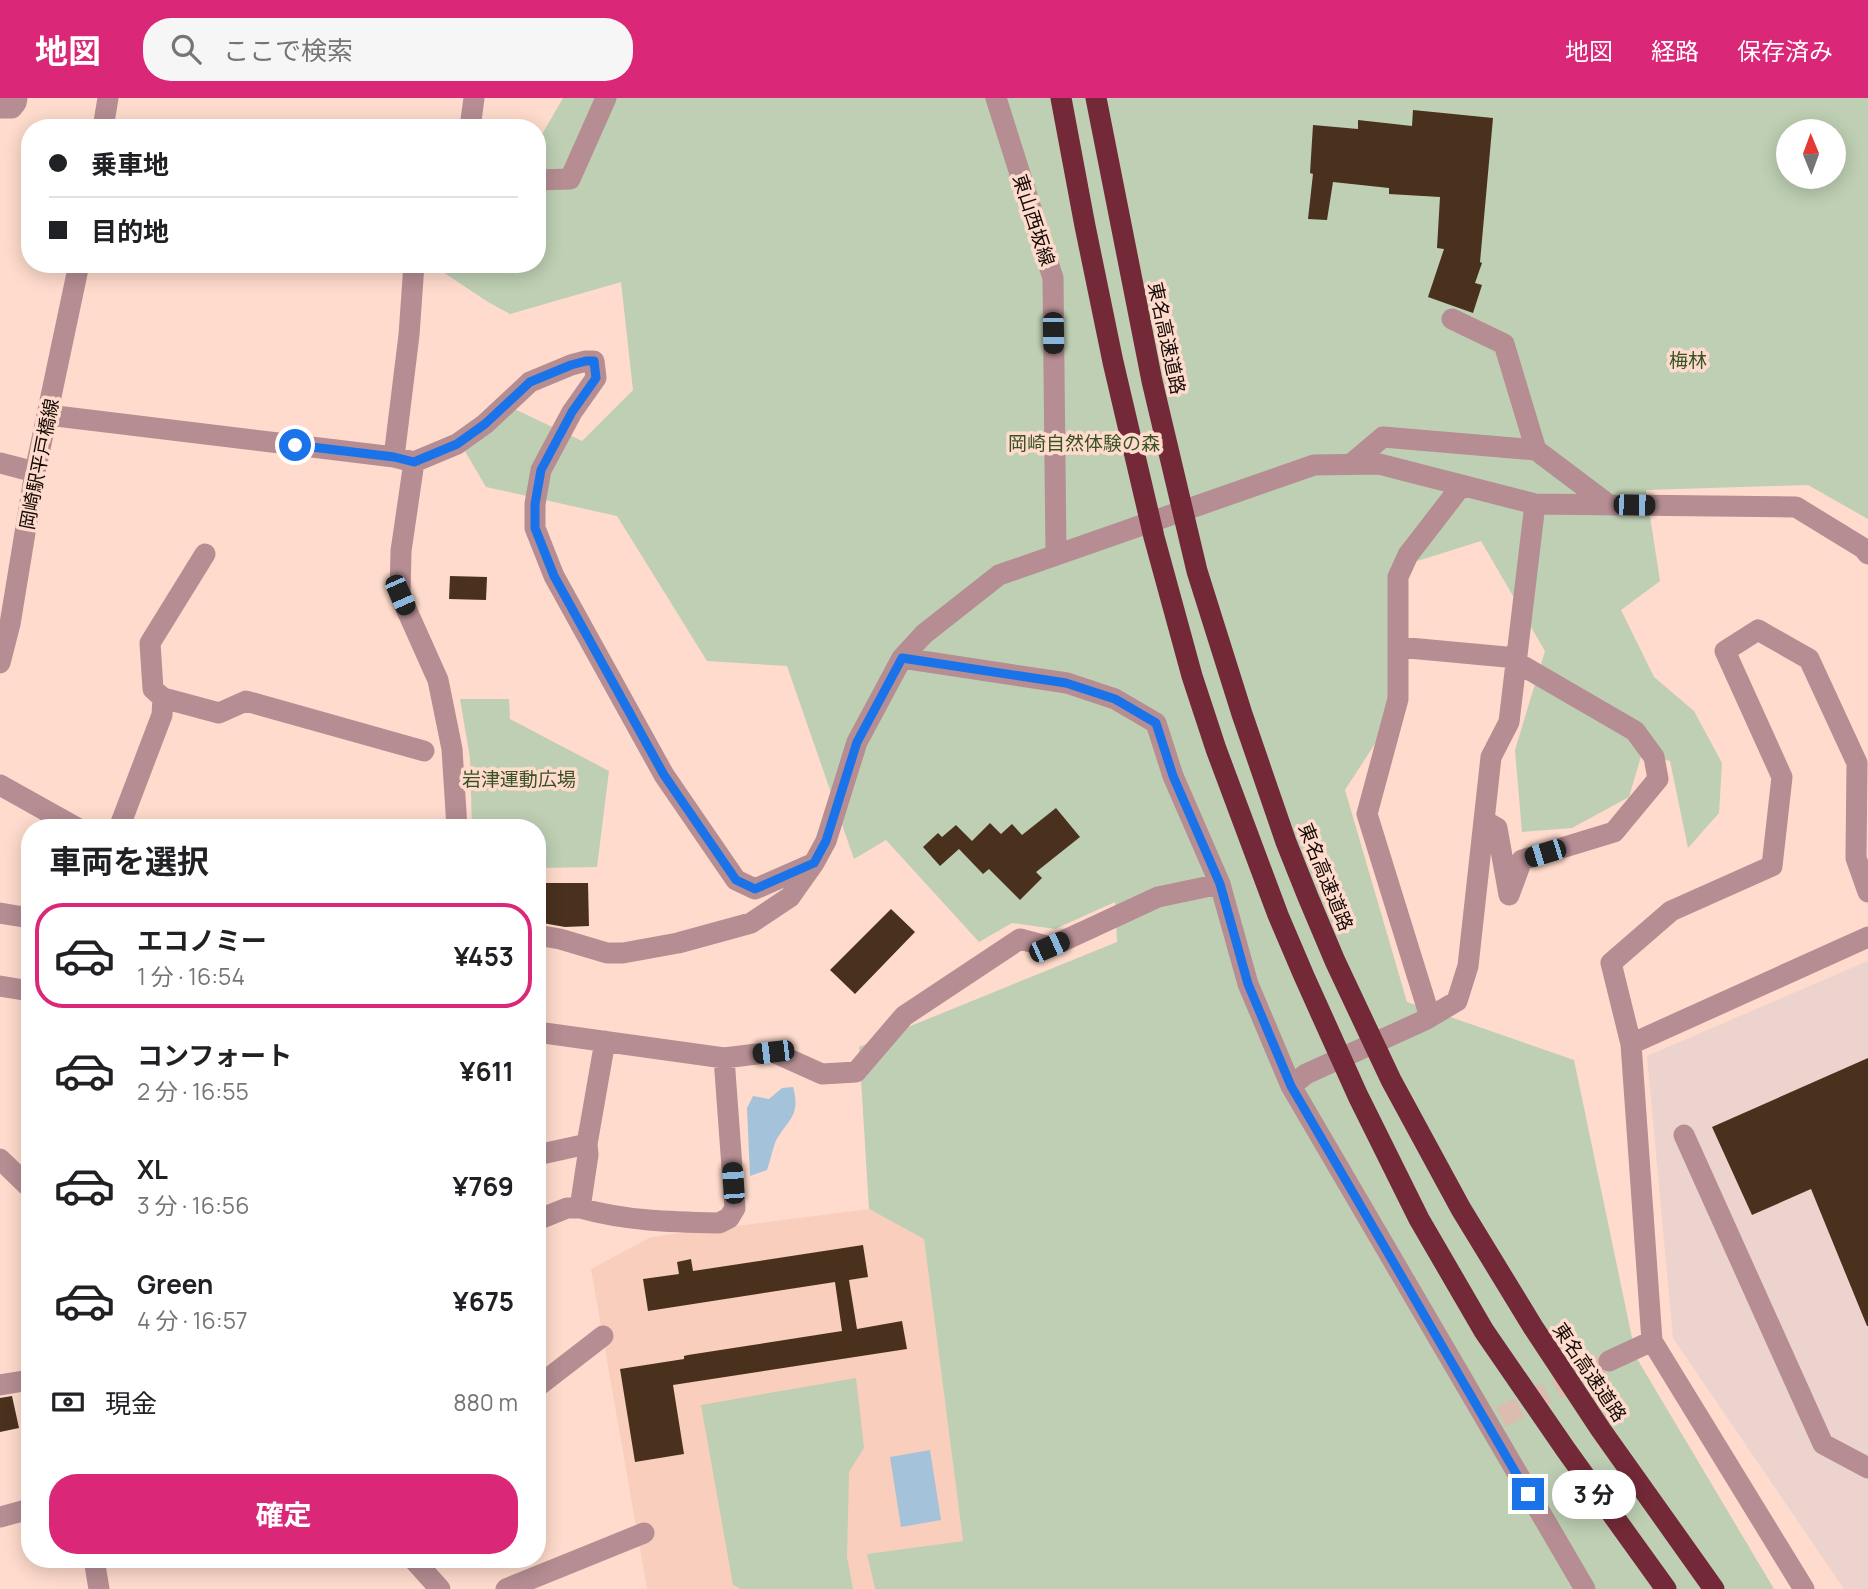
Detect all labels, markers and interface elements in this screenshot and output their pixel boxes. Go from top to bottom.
search box [143,18,633,81]
text: 地図 [35,28,101,73]
icon: search [167,30,205,68]
text: ここで検索 [223,32,353,68]
text: 地図 [1565,34,1613,67]
text: 経路 [1651,34,1699,67]
text: 保存済み [1737,34,1833,67]
north arrow [1776,119,1846,189]
map controls [1776,119,1846,189]
text: 乗車地 [91,146,169,182]
street label: 東山西坂線 [1007,171,1061,269]
text: 目的地 [91,213,169,249]
street label: 東名高速道路 [1142,280,1192,396]
car [1043,312,1064,354]
park label: 梅林 [1669,347,1707,373]
street label: 岡崎駅平戸橋線 [14,396,64,532]
route start [279,429,311,461]
park label: 岡崎自然体験の森 [1008,430,1160,456]
car [1613,494,1656,516]
car [382,572,419,618]
park label: 岩津運動広場 [462,766,576,792]
street label: 東名高速道路 [1293,819,1359,935]
car [1522,837,1569,869]
text: 車両を選択 [49,839,209,883]
text: エコノミー [137,922,267,958]
icon: car [53,924,116,987]
car [1026,929,1073,965]
text: ¥453 [454,938,514,974]
text: 1 分 · 16:54 [137,960,245,992]
text: コンフォート [137,1037,292,1073]
icon: car [53,1039,116,1102]
car [751,1039,796,1065]
text: ¥611 [460,1053,514,1089]
text: 2 分 · 16:55 [137,1075,249,1107]
text: XL [137,1151,168,1187]
icon: car [53,1154,116,1217]
car [722,1161,745,1205]
text: ¥769 [453,1168,514,1204]
text: 3 分 · 16:56 [137,1189,249,1221]
text: Green [137,1266,213,1302]
icon: car [53,1269,116,1332]
text: ¥675 [453,1283,514,1319]
text: 4 分 · 16:57 [137,1304,248,1336]
street label: 東名高速道路 [1547,1317,1633,1427]
icon: cash [49,1383,87,1421]
text: 現金 [105,1385,157,1421]
text: 880 m [453,1386,518,1418]
callout: 3 分 [1552,1470,1636,1518]
button: 確定 [49,1474,518,1554]
route end [1512,1478,1544,1510]
text: 3 分 [1574,1478,1614,1510]

